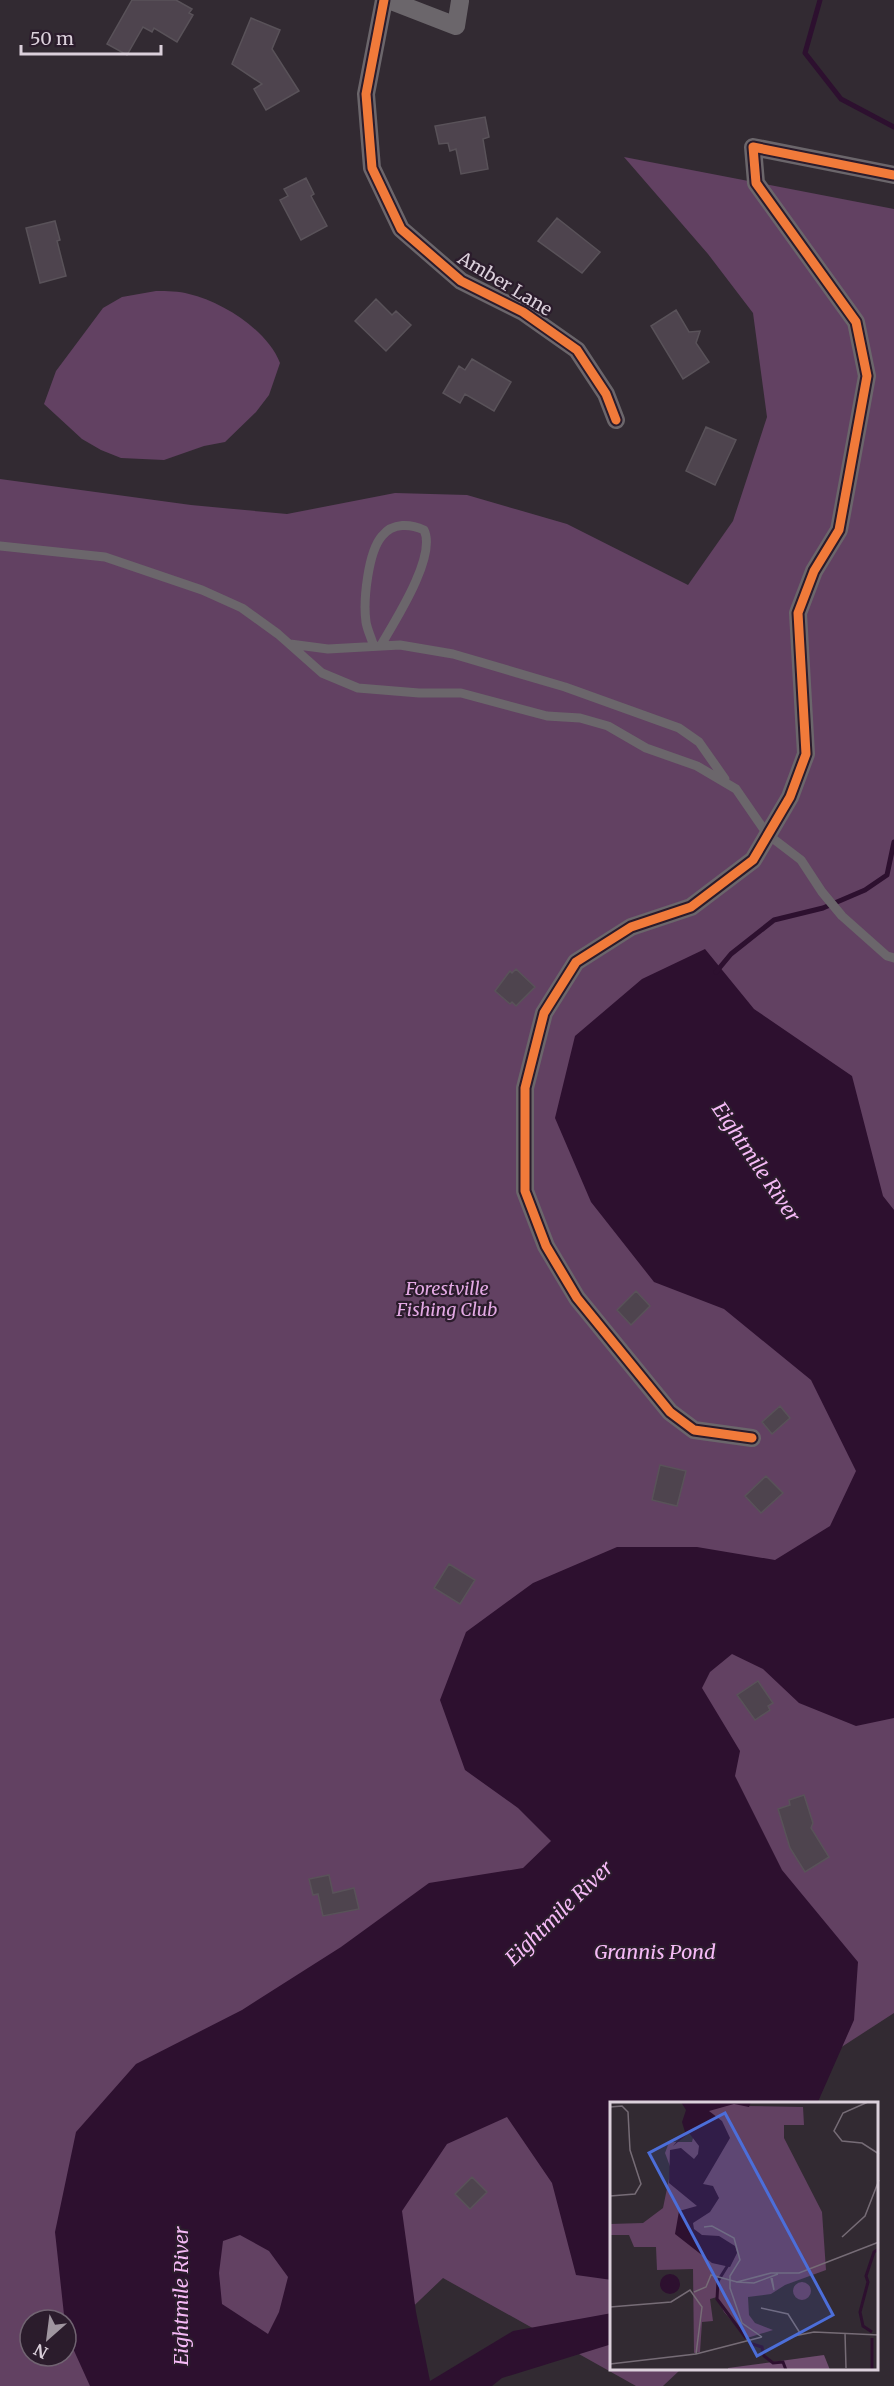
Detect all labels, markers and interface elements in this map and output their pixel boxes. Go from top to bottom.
scale bar [21,18,160,56]
text: 50 m [30,27,74,50]
street label: Amber Lane [453,246,557,321]
water label: Eightmile River [707,1097,806,1227]
park label: Forestville Fishing Club [396,1277,497,1321]
water label: Eightmile River [500,1855,618,1970]
water label: Grannis Pond [594,1939,716,1964]
inset map [610,2102,879,2371]
water label: Eightmile River [168,2225,193,2366]
north arrow [18,2308,78,2368]
text: N [30,2339,51,2363]

